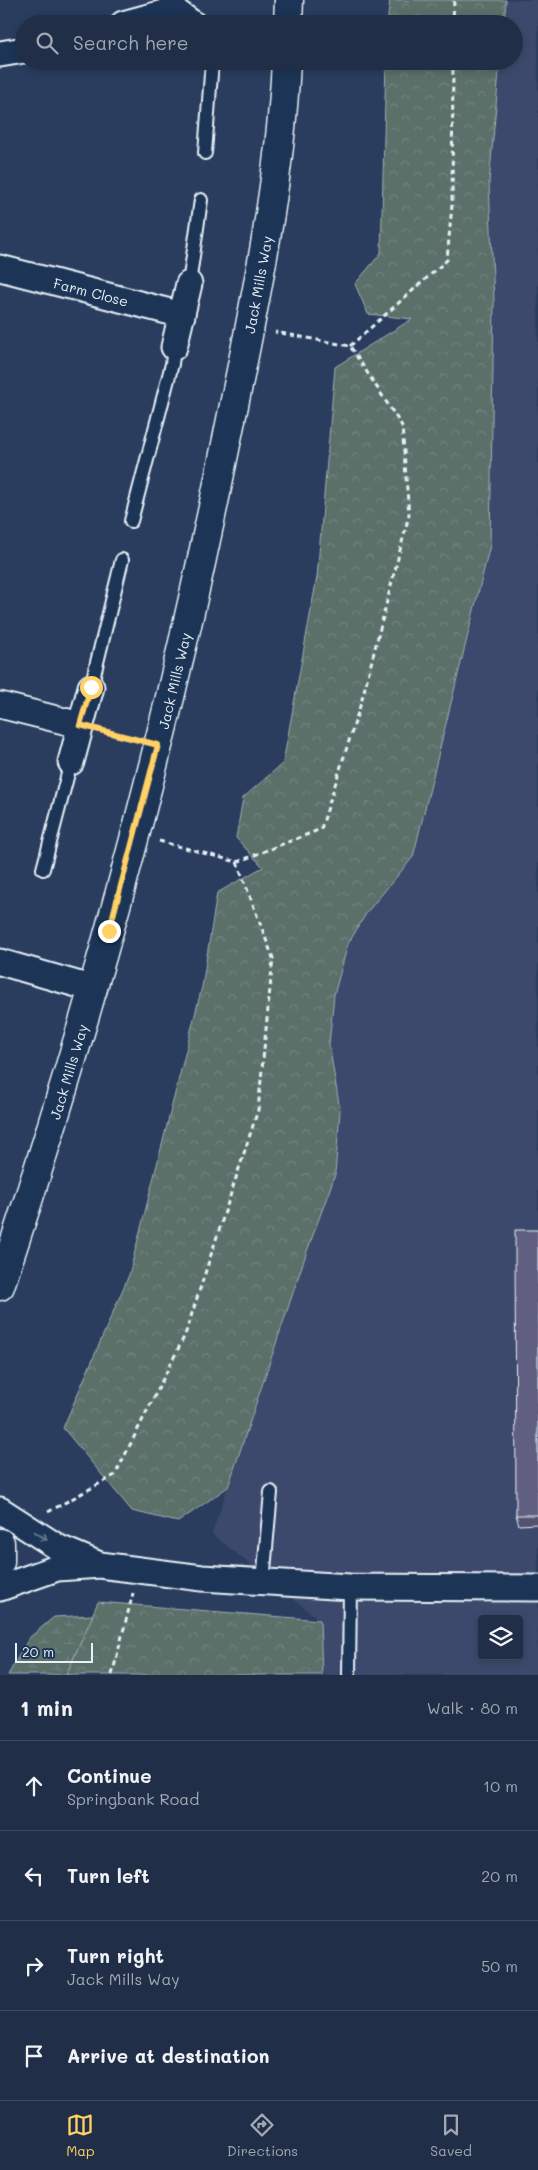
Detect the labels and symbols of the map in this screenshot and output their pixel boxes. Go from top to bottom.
street label: Jack Mills Way [239,234,276,335]
street label: Farm Close [52,273,130,310]
street label: Jack Mills Way [153,631,195,731]
route start [80,676,103,699]
route end [98,920,121,943]
street label: Jack Mills Way [45,1022,92,1122]
one-way arrow [34,1531,48,1541]
scale bar [15,1640,92,1663]

